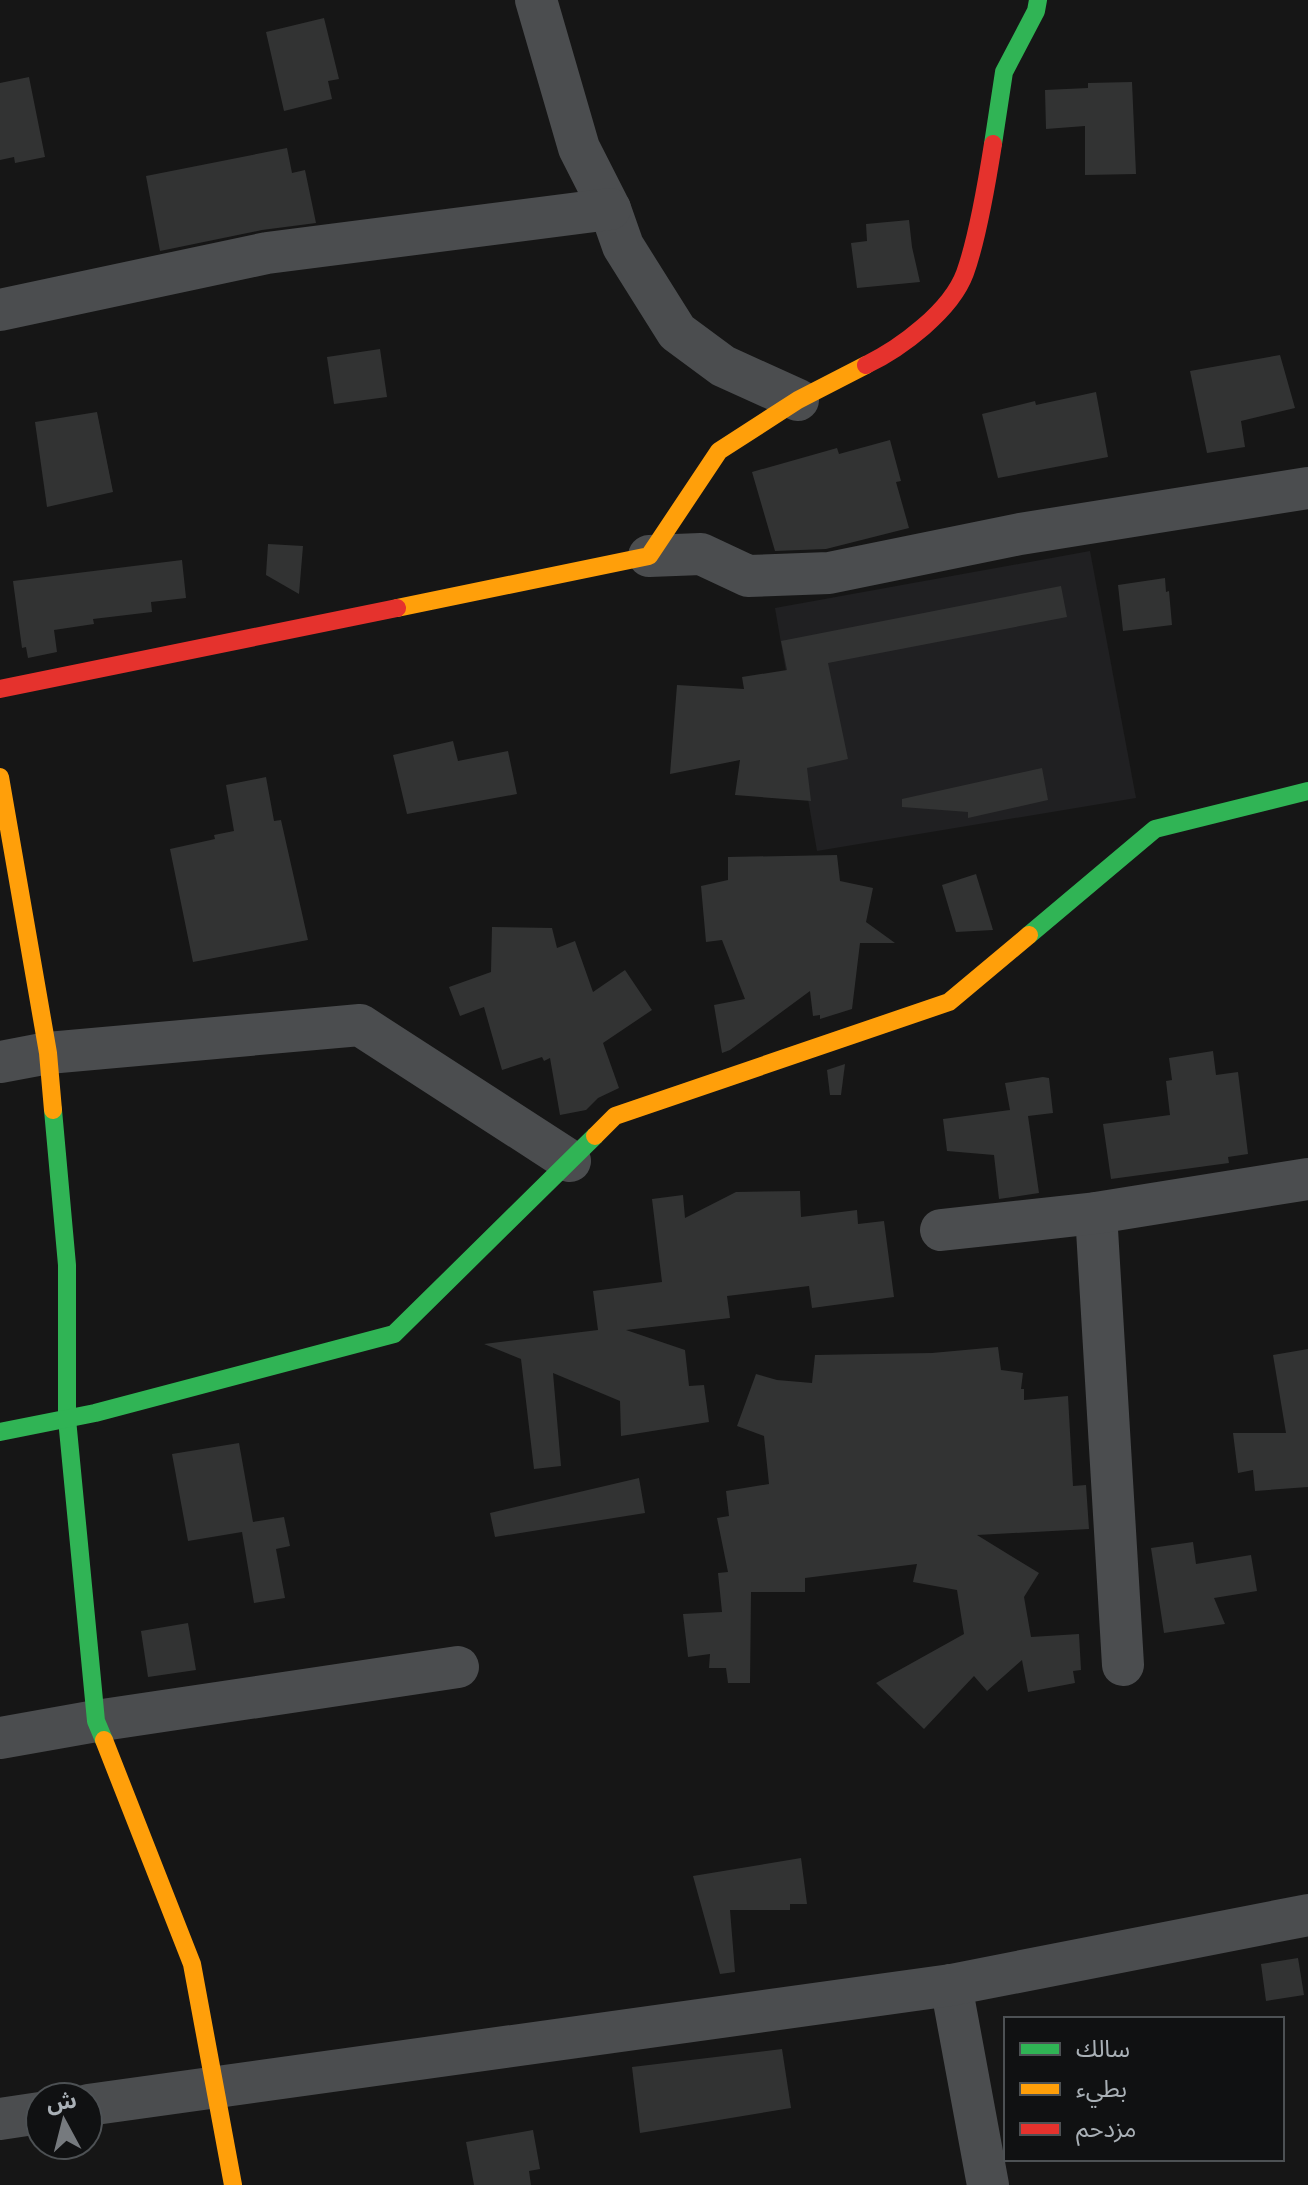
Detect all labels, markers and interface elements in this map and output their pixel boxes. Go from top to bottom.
legend [1004,2017,1284,2161]
text: سالك [1076,2031,1130,2064]
text: بطيء [1076,2071,1127,2108]
north arrow [24,2081,104,2161]
text: ش [45,2083,78,2117]
text: مزدحم [1076,2111,1136,2146]

